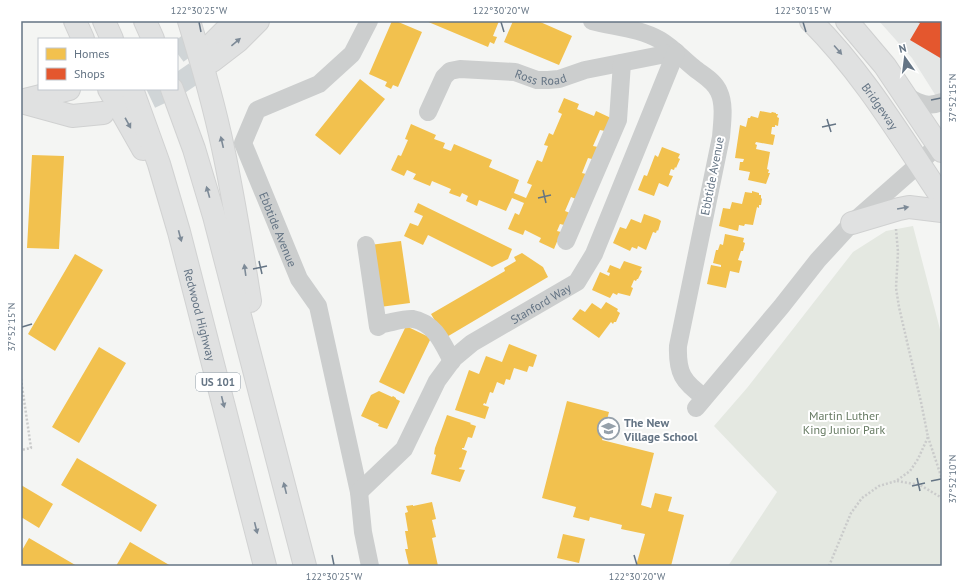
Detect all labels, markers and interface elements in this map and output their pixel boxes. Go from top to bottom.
text: 122°30'25"W [171,4,228,17]
text: 122°30'20"W [473,4,530,17]
text: 122°30'15"W [775,4,832,17]
legend [38,38,178,90]
one-way arrow [231,38,240,47]
north arrow [885,38,925,78]
text: N [897,41,908,56]
one-way arrow [833,44,842,55]
text: Homes [74,46,109,61]
street label: Ross Road [513,65,568,88]
text: Shops [74,66,105,81]
text: 37°52'15"N [946,73,959,123]
street label: Bridgeway [859,80,902,133]
one-way arrow [125,117,132,129]
one-way arrow [218,136,224,148]
street label: Ebbtide Avenue [697,136,727,216]
one-way arrow [204,186,210,198]
street label: Ebbtide Avenue [256,190,301,269]
one-way arrow [897,205,909,211]
one-way arrow [177,230,183,242]
one-way arrow [242,264,248,276]
street label: Redwood Highway [181,267,220,363]
street label: Stanford Way [507,280,574,327]
text: 37°52'15"N [5,302,18,352]
road number: US 101 [196,373,240,391]
one-way arrow [221,396,227,408]
park label: Martin Luther King Junior Park [803,408,885,437]
place label: The New Village School [623,415,698,444]
school or university icon: The New Village School [595,416,621,442]
text: 37°52'10"N [946,454,959,504]
one-way arrow [281,481,287,494]
one-way arrow [253,522,259,534]
text: 122°30'25"W [306,570,363,583]
text: 122°30'20"W [609,570,666,583]

